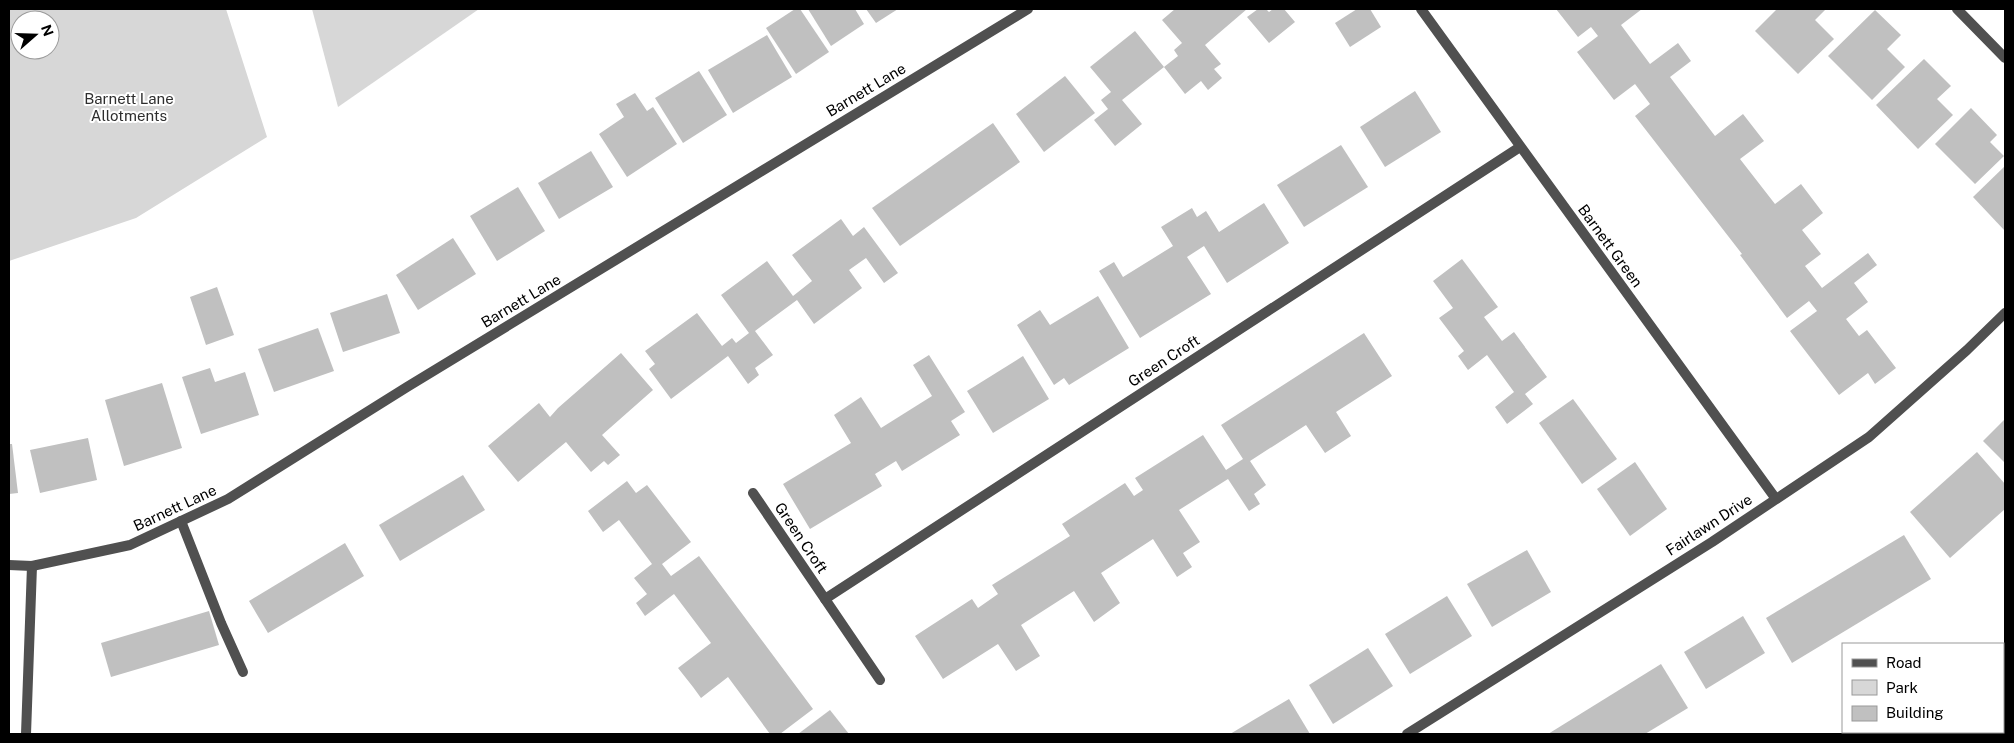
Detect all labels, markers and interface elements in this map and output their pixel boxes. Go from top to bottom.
north arrow [10,10,60,60]
text: N [38,23,57,38]
street label: Barnett Lane [823,59,908,120]
park label: Barnett Lane Allotments [84,90,174,124]
street label: Barnett Green [1575,201,1646,290]
street label: Barnett Lane [478,270,563,331]
street label: Green Croft [1125,331,1203,390]
street label: Barnett Lane [131,481,219,534]
street label: Fairlawn Drive [1663,490,1755,559]
street label: Green Croft [772,499,831,576]
legend [1842,643,2004,733]
text: Road [1886,654,1922,671]
text: Park [1886,679,1918,696]
text: Building [1886,704,1944,721]

